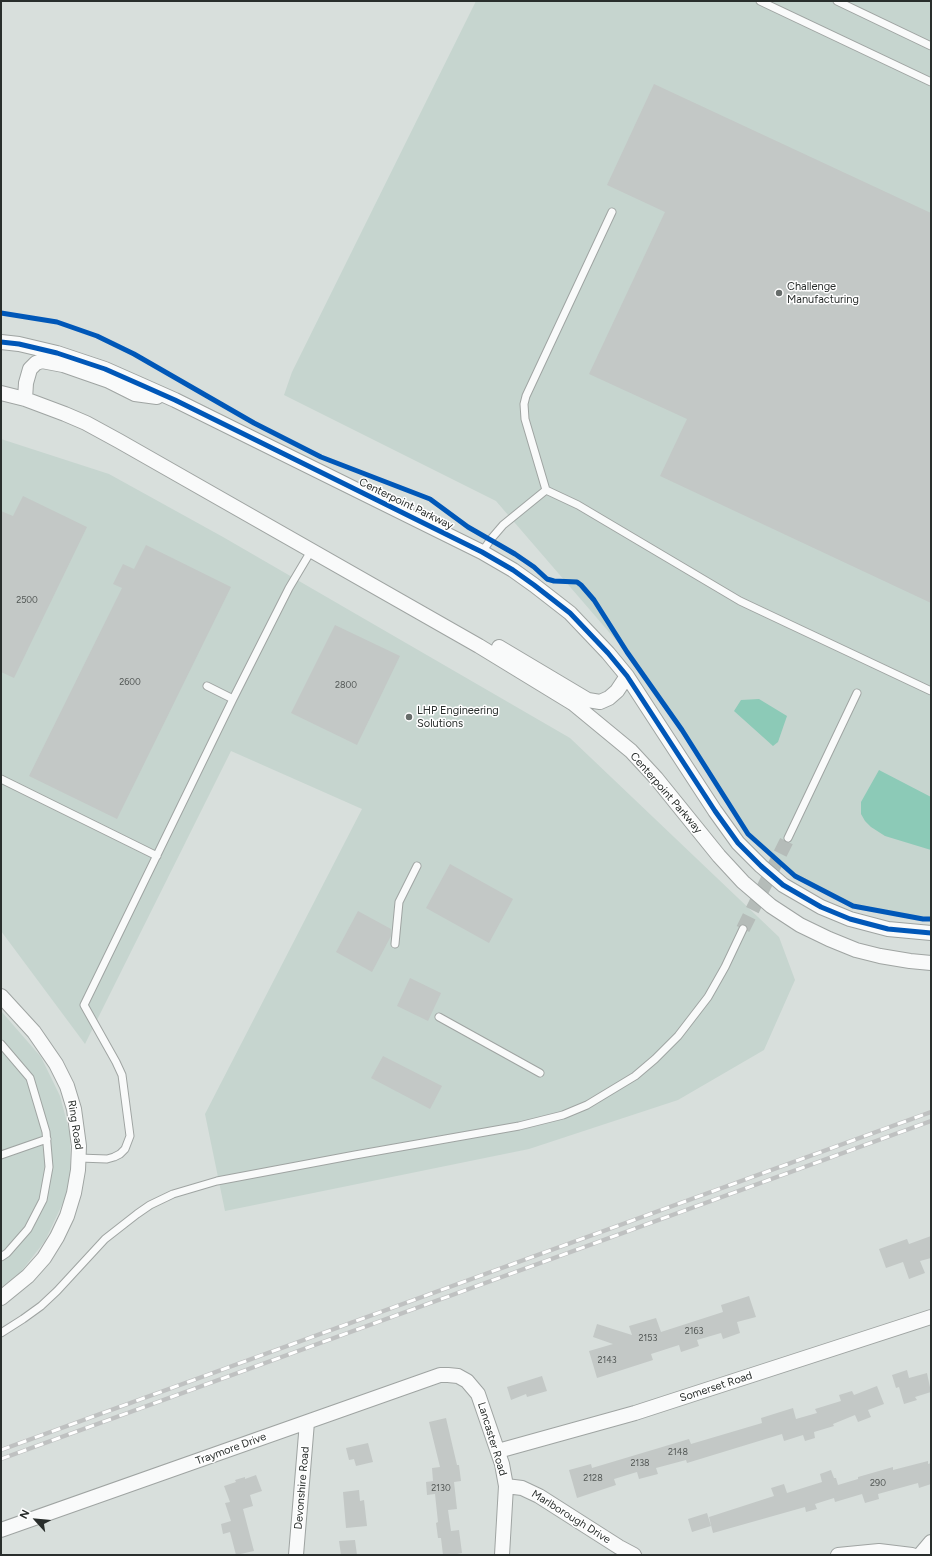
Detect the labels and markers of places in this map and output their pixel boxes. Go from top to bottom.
place label: Challenge Manufacturing [787,280,859,306]
marker: Challenge Manufacturing [774,288,784,298]
place label: LHP Engineering Solutions [417,704,499,730]
marker: LHP Engineering Solutions [404,712,414,722]

